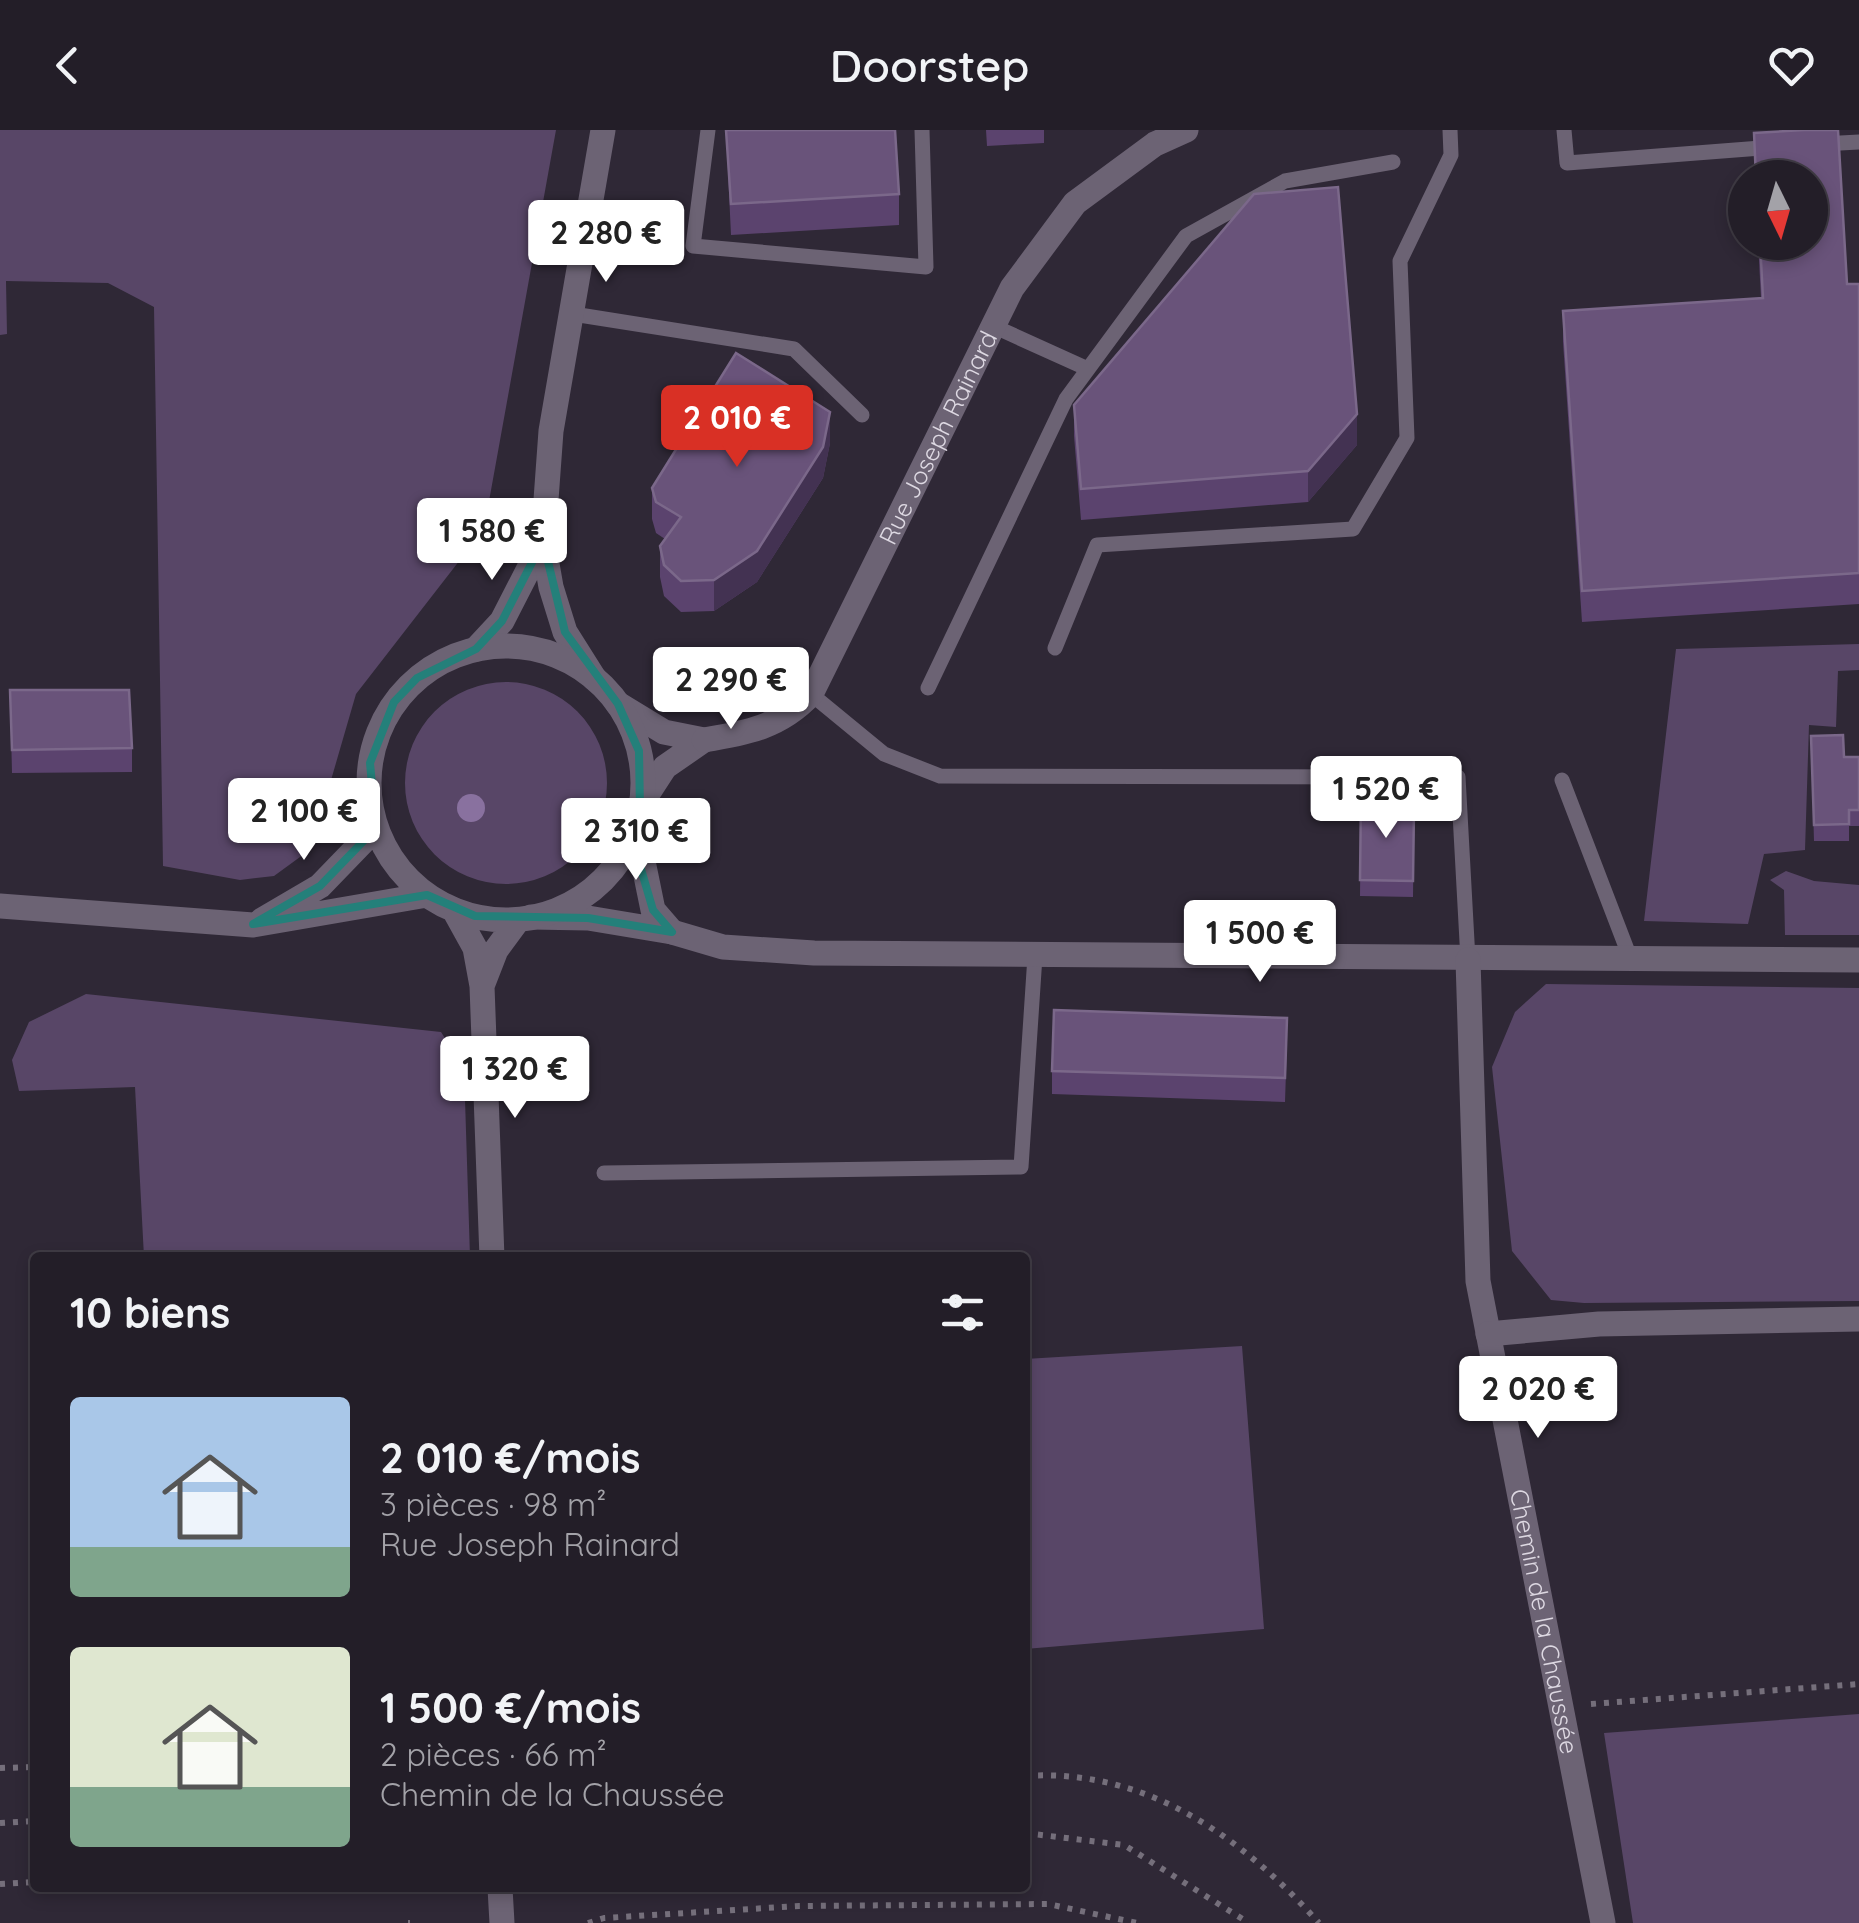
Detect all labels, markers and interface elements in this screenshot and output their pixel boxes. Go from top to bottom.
text: Doorstep [830,37,1029,93]
icon: back [40,38,95,93]
icon: heart [1764,38,1819,93]
north arrow [1728,160,1828,260]
map controls [1728,160,1828,260]
pin: 2 280 € [514,200,698,285]
text: 2 280 € [550,212,662,252]
street label: Rue Joseph Rainard [872,326,1003,549]
pin: 2 010 € [645,385,829,470]
text: 2 010 € [683,397,791,437]
pin: 1 580 € [400,498,584,583]
text: 1 580 € [439,510,545,550]
pin: 2 290 € [639,647,823,732]
text: 2 290 € [675,659,787,699]
pin: 1 520 € [1294,756,1478,841]
text: 1 520 € [1333,768,1439,808]
pin: 2 100 € [212,778,396,863]
text: 2 100 € [250,790,358,830]
pin: 2 310 € [544,798,728,883]
text: 2 310 € [583,810,689,850]
pin: 1 500 € [1168,900,1352,985]
text: 1 500 € [1206,912,1314,952]
pin: 1 320 € [423,1036,607,1121]
text: 1 320 € [462,1048,568,1088]
icon: filters [935,1285,990,1340]
text: 10 biens [70,1286,230,1339]
pin: 2 020 € [1446,1356,1630,1441]
text: 2 020 € [1481,1368,1595,1408]
text: 2 010 €/mois [380,1431,641,1484]
icon: home [150,1437,270,1557]
text: 3 pièces · 98 m² [380,1484,606,1524]
street label: Chemin de la Chaussée [1504,1486,1586,1757]
text: Rue Joseph Rainard [380,1524,680,1564]
text: 1 500 €/mois [380,1681,641,1734]
icon: home [150,1687,270,1807]
text: 2 pièces · 66 m² [380,1734,607,1774]
text: Chemin de la Chaussée [380,1774,725,1814]

